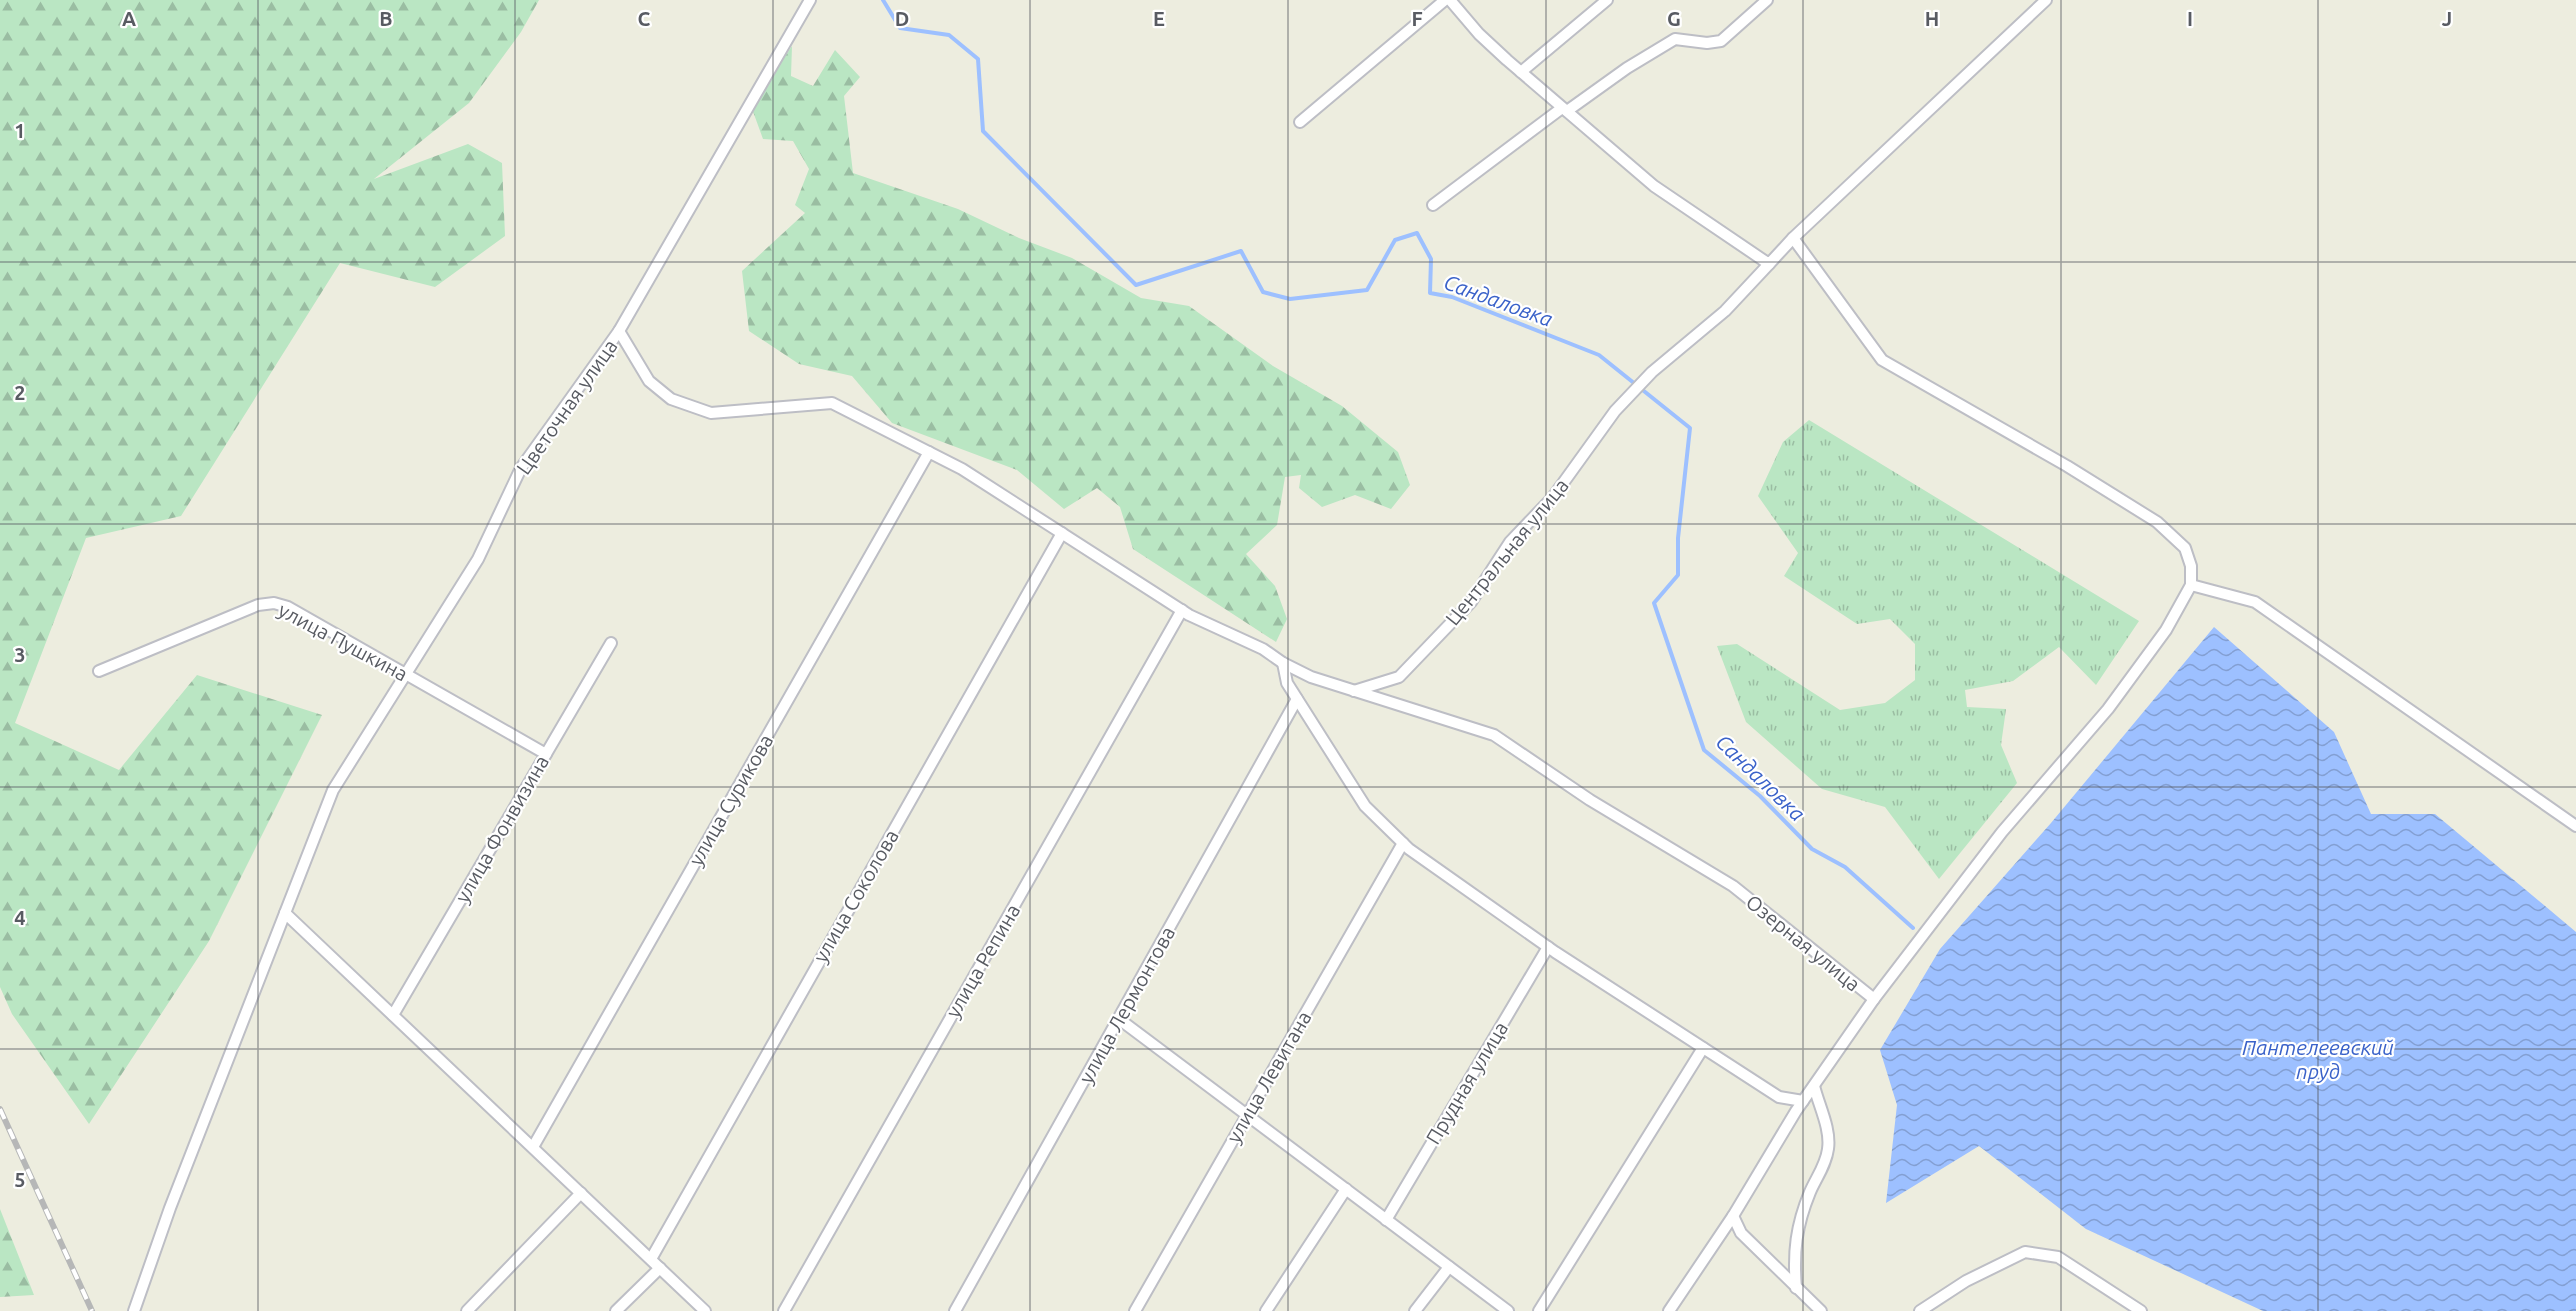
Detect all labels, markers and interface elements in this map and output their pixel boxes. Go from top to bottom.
text: A [122,7,136,30]
text: B [379,7,393,30]
text: C [638,7,651,30]
text: D [895,7,909,30]
text: E [1153,7,1165,30]
text: F [1411,7,1423,30]
text: G [1667,7,1681,30]
text: H [1925,7,1939,30]
text: I [2187,7,2193,30]
text: J [2442,7,2452,30]
text: 1 [14,119,26,142]
water label: Сандаловка [1441,269,1556,331]
street label: Цветочная улица [511,335,622,479]
text: 2 [14,381,26,404]
street label: Центральная улица [1440,474,1573,630]
street label: улица Пушкина [275,598,412,685]
text: 3 [14,643,26,666]
water label: Сандаловка [1711,729,1810,825]
street label: улица Сурикова [684,730,777,869]
street label: улица Фонвизина [450,751,553,906]
street label: улица Соколова [808,825,903,966]
street label: Озерная улица [1742,890,1865,996]
street label: улица Репина [941,900,1024,1022]
text: 4 [14,906,26,929]
street label: улица Лермонтова [1074,922,1179,1087]
street label: улица Левитана [1222,1007,1316,1147]
street label: Прудная улица [1421,1017,1512,1148]
water label: Пантелеевский пруд [2242,1035,2394,1083]
text: 5 [14,1168,26,1191]

